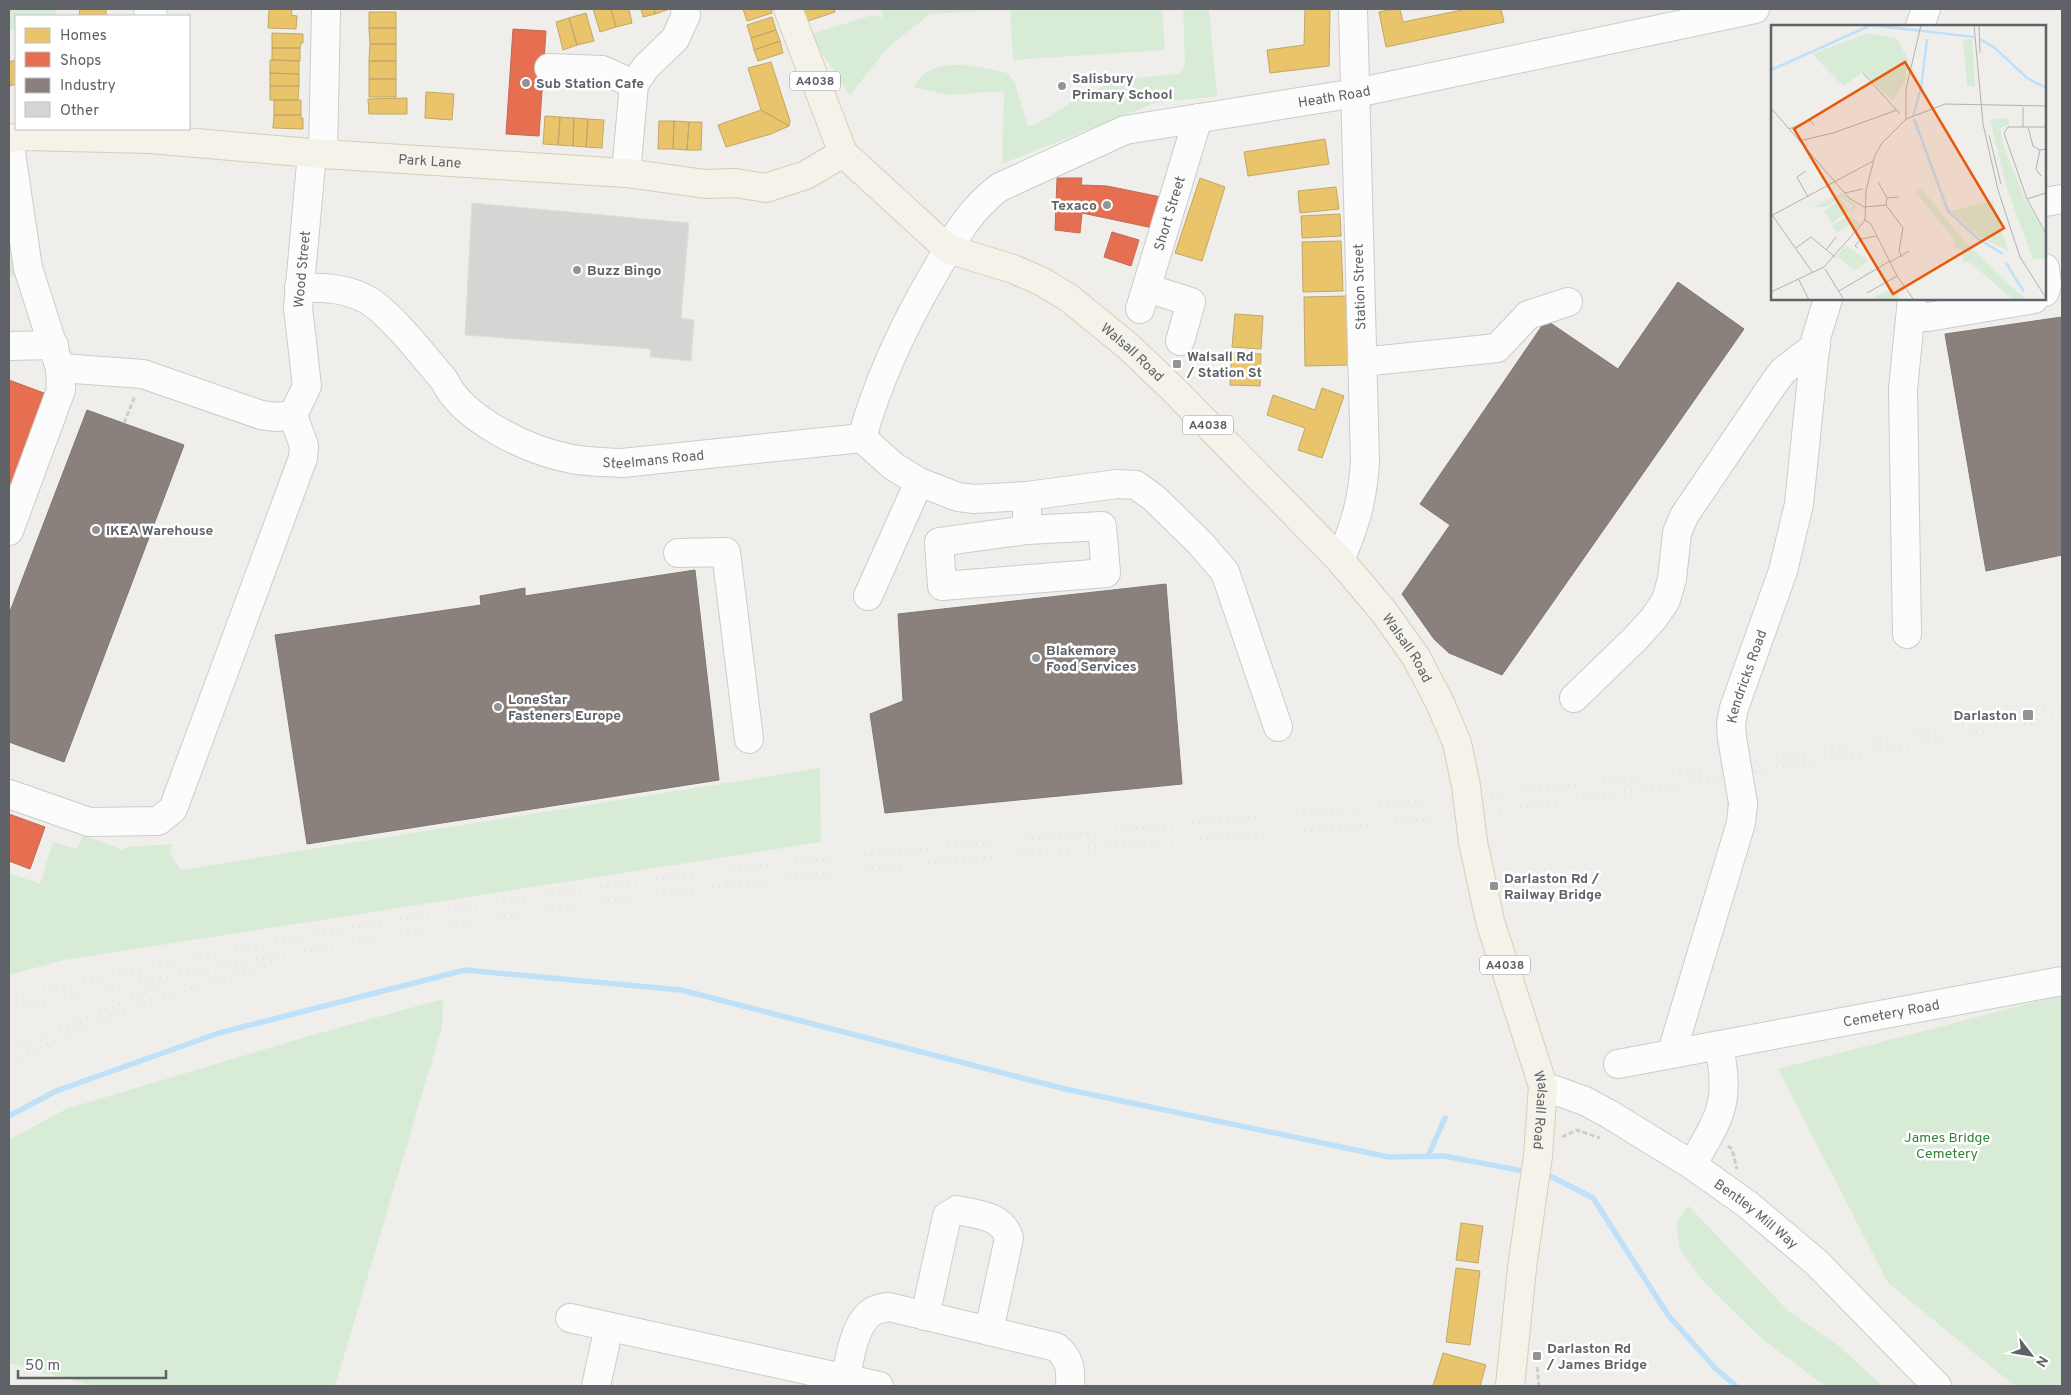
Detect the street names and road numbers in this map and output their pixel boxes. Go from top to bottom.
road number: A4038 [790,72,840,90]
street label: Heath Road [1297,83,1372,112]
street label: Park Lane [398,152,462,173]
street label: Short Street [1151,174,1190,253]
street label: Wood Street [291,230,315,309]
street label: Station Street [1350,243,1371,331]
street label: Walsall Road [1097,320,1167,386]
road number: A4038 [1183,416,1233,434]
street label: Steelmans Road [602,447,705,473]
street label: Walsall Road [1378,611,1435,686]
street label: Kendricks Road [1724,628,1771,725]
road number: A4038 [1480,956,1530,974]
street label: Cemetery Road [1842,997,1941,1032]
street label: Walsall Road [1528,1069,1551,1150]
street label: Bentley Mill Way [1710,1176,1801,1253]

